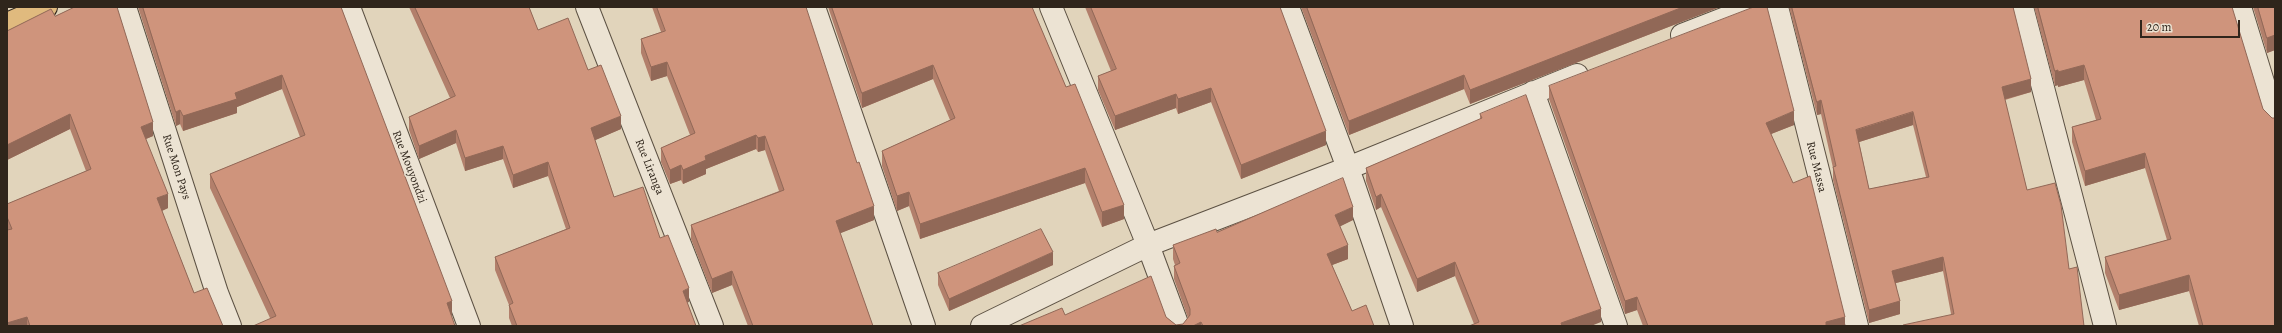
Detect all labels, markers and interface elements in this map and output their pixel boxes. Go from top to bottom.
scale bar [2142,12,2242,38]
text: 20 m [2147,19,2171,35]
street label: Rue Mouyondzi [389,129,429,205]
street label: Rue Mon Pays [159,132,193,202]
street label: Rue Liranga [631,137,667,197]
street label: Rue Massa [1803,140,1829,194]

